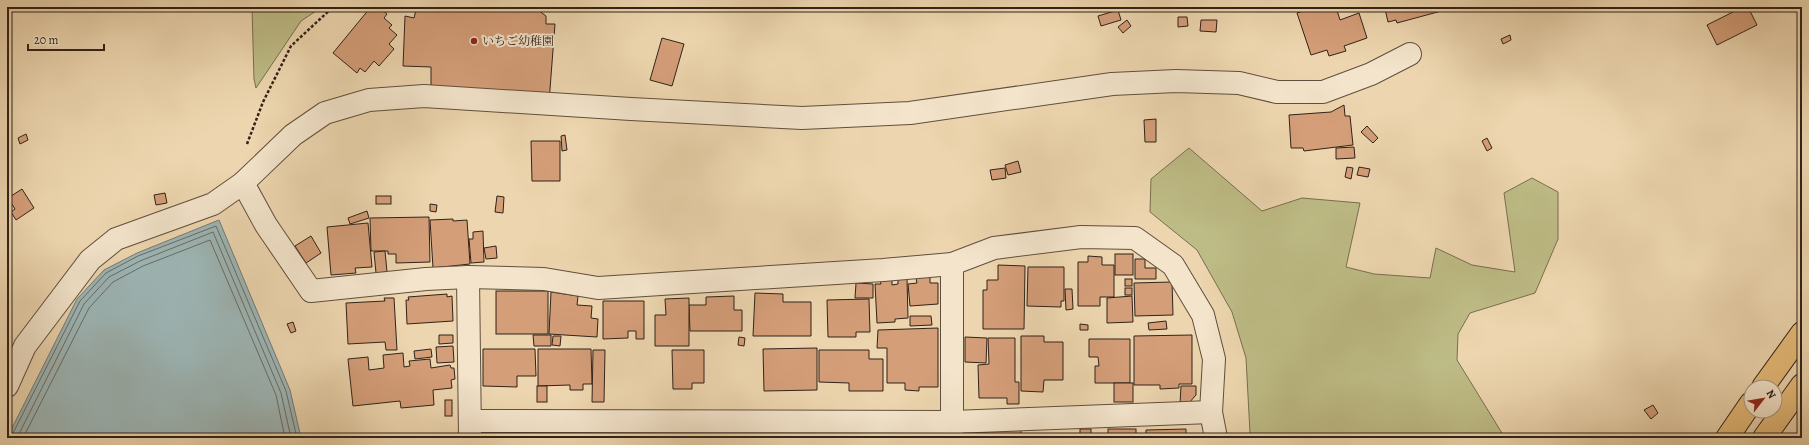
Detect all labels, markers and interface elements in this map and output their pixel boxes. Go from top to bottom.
scale bar [28,26,104,52]
text: 20 m [34,32,58,48]
place label: いちご幼稚園 [482,33,554,49]
marker: いちご幼稚園 [469,36,479,46]
north arrow [1743,379,1783,419]
text: N [1763,387,1780,401]

